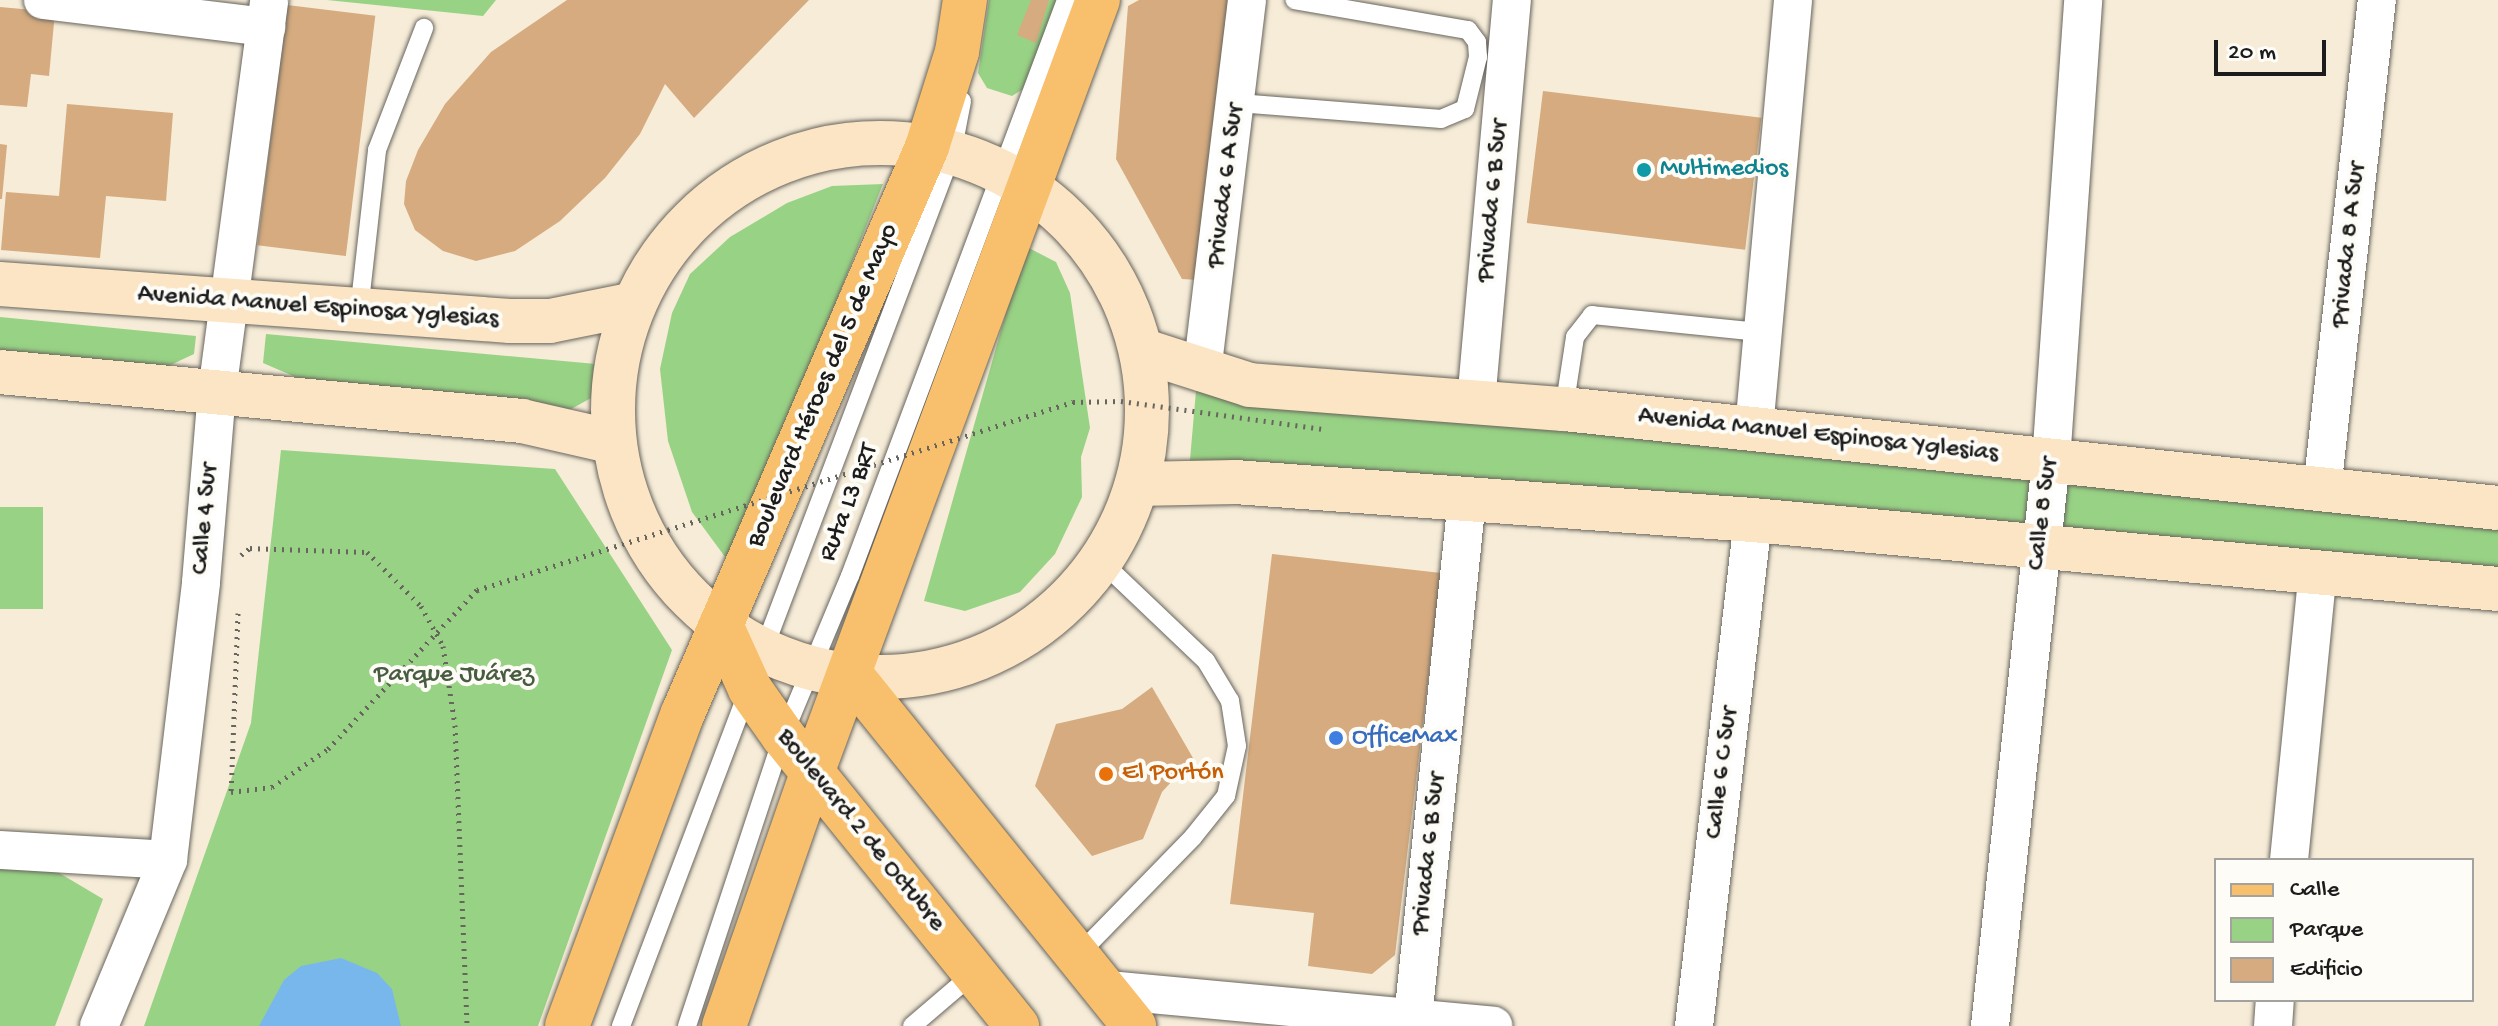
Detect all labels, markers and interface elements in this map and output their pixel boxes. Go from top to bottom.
scale bar [2218,24,2330,74]
text: 20 m [2228,39,2276,68]
street label: Privada 6 A Sur [1201,102,1253,270]
street label: Privada 6 B Sur [1471,118,1517,284]
place label: Multimedios [1660,154,1788,186]
marker: Multimedios [1635,161,1653,179]
street label: Privada 8 A Sur [2326,161,2374,329]
street label: Boulevard Héroes del 5 de Mayo [742,219,906,553]
street label: Avenida Manuel Espinosa Yglesias [136,280,500,336]
street label: Avenida Manuel Espinosa Yglesias [1636,402,2000,470]
street label: Ruta L3 BRT [813,440,887,566]
street label: Calle 8 Sur [2022,456,2066,572]
street label: Calle 4 Sur [186,462,226,576]
park label: Parque Juárez [374,660,534,692]
street label: Calle 6 C Sur [1699,705,1747,841]
place label: OfficeMax [1352,722,1458,754]
street label: Boulevard 2 de Octubre [769,723,951,939]
marker: OfficeMax [1327,729,1345,747]
place label: El Portón [1122,758,1224,790]
marker: El Portón [1097,765,1115,783]
street label: Privada 6 B Sur [1406,771,1454,937]
legend [2214,858,2474,1002]
text: Calle [2290,876,2339,905]
text: Parque [2290,916,2363,945]
text: Edificio [2290,956,2363,985]

